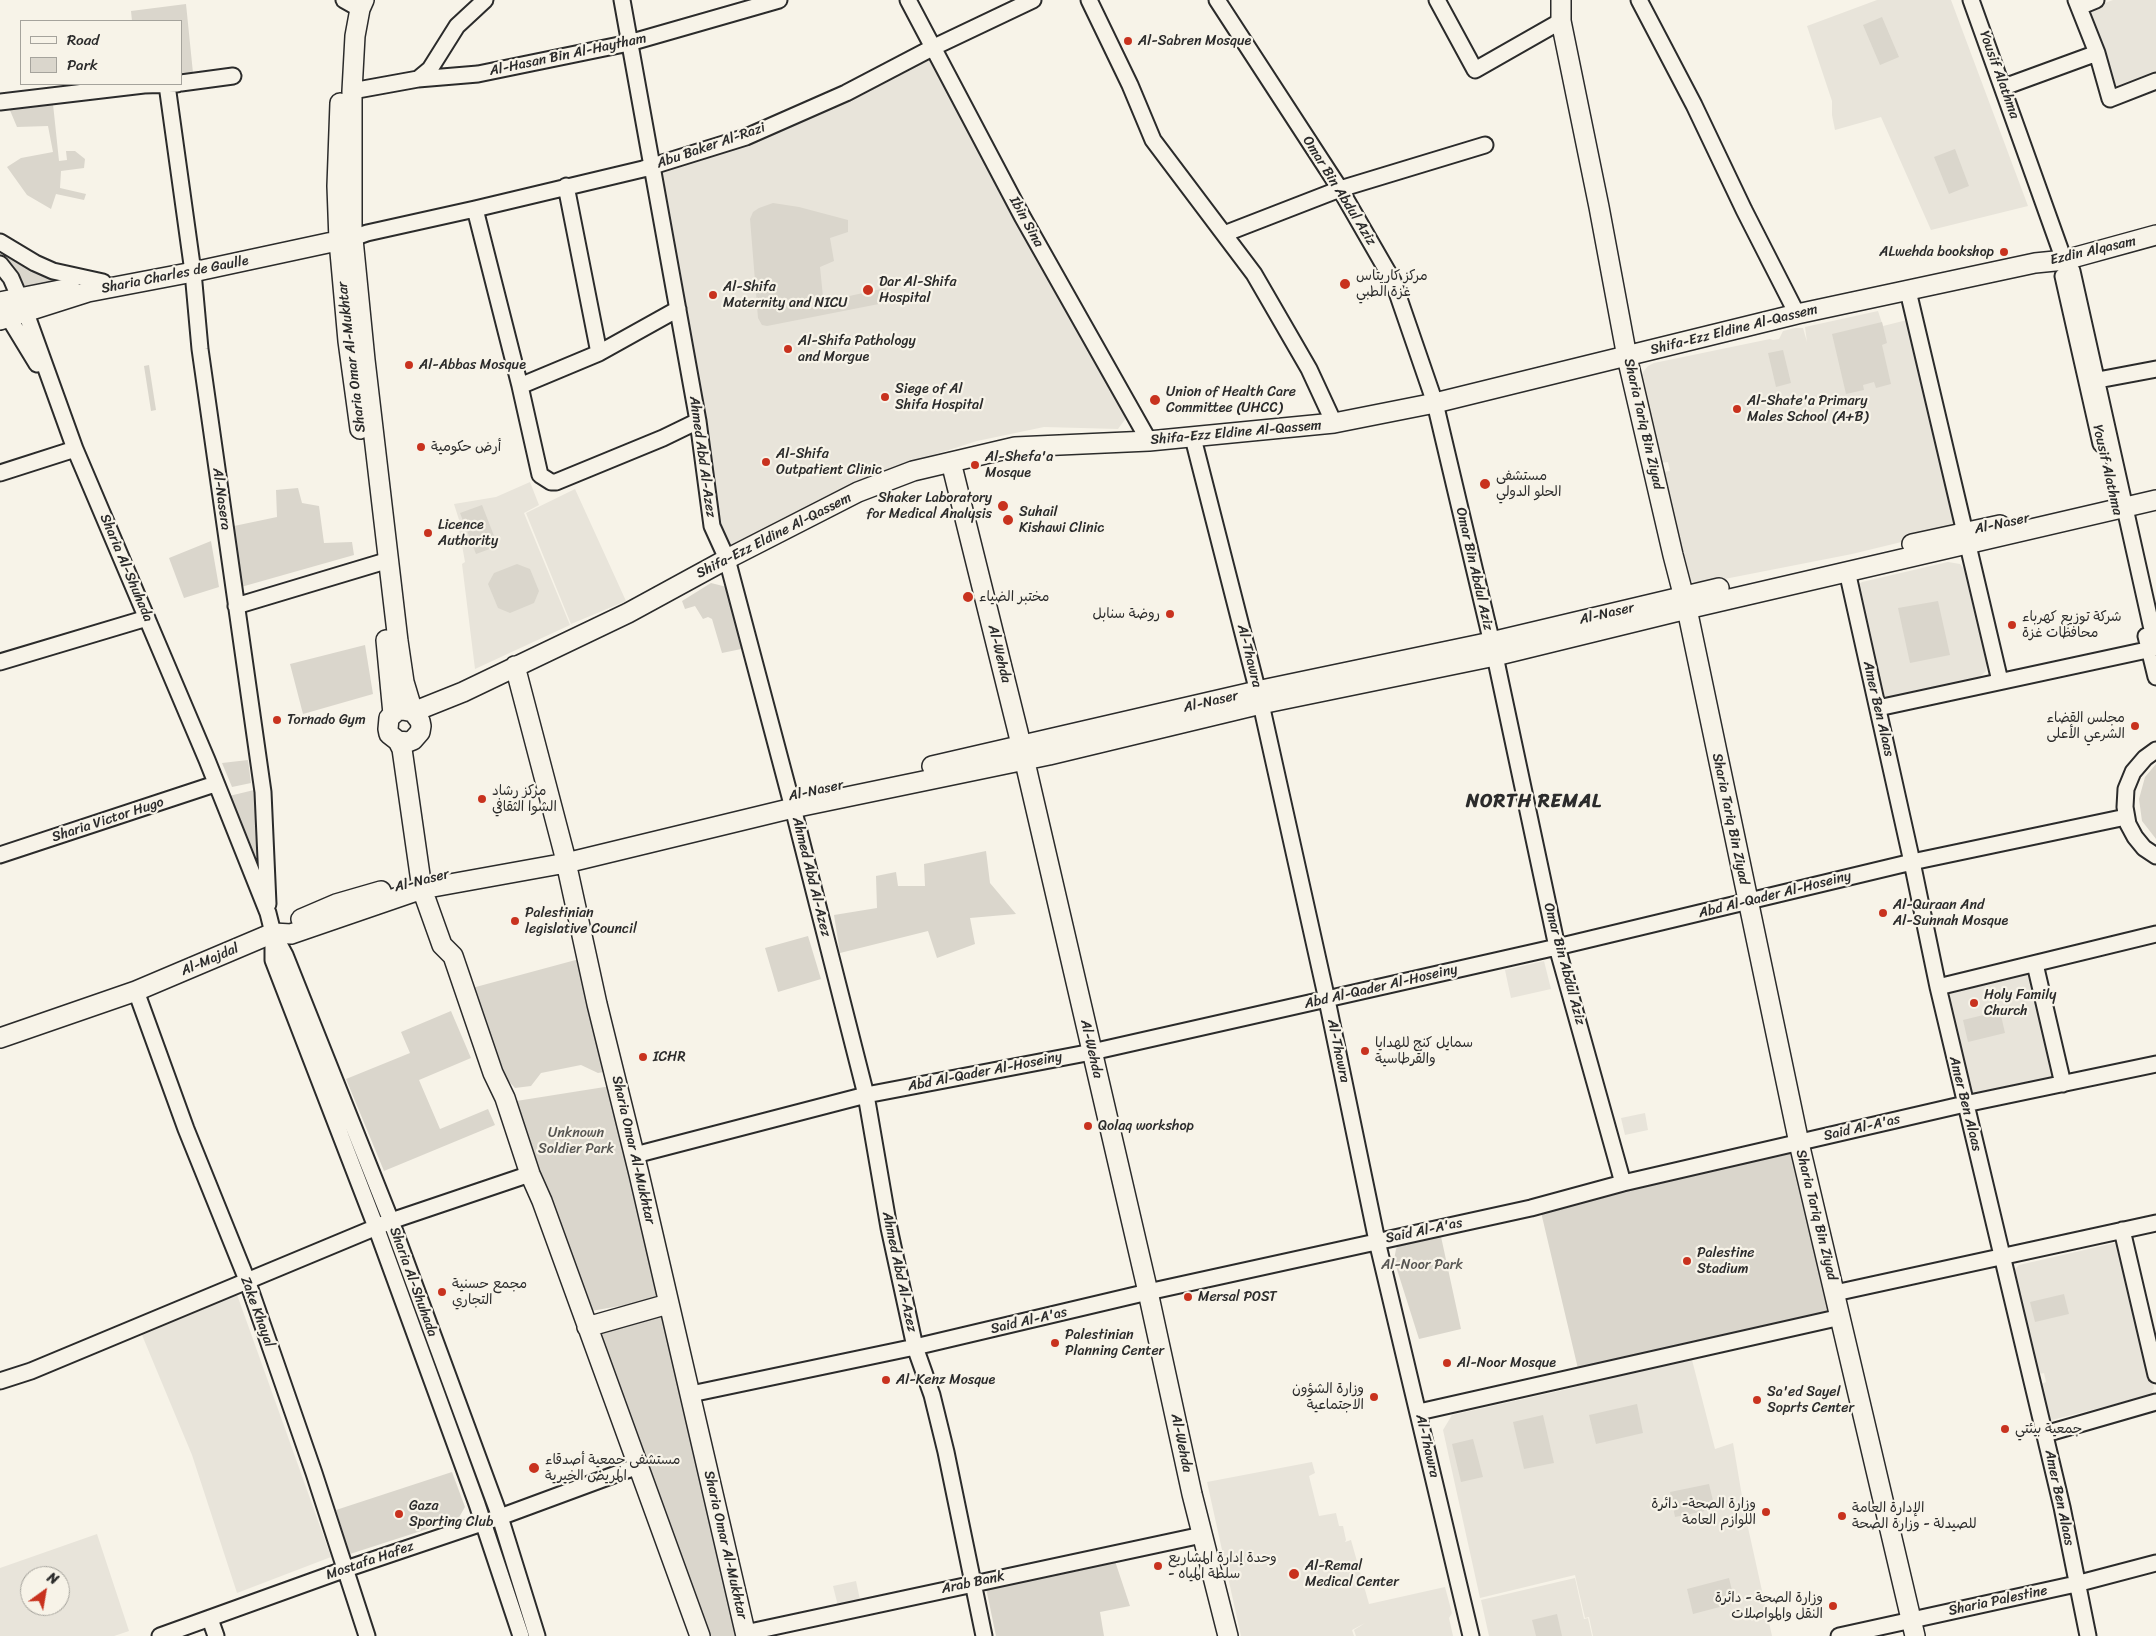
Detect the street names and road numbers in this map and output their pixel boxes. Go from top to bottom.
street label: Yousif Alathma [1975,29,2023,121]
street label: Al-Hasan Bin Al-Haytham [488,30,648,80]
street label: Abu Baker Al-Razi [655,120,767,172]
street label: Omar Bin Abdul Aziz [1299,133,1379,249]
street label: Ibin Sina [1005,194,1047,250]
street label: Ezdin Alqasam [2049,233,2137,269]
street label: Sharia Charles de Gaulle [100,252,250,298]
street label: Sharia Omar Al-Mukhtar [334,281,370,433]
street label: Shifa-Ezz Eldine Al-Qassem [1649,301,1819,359]
street label: Sharia Tariq Bin Ziyad [1620,357,1666,491]
street label: Ahmed Abd Al-Azez [685,395,719,519]
street label: Shifa-Ezz Eldine Al-Qassem [1150,417,1322,449]
street label: Yousif Alathma [2088,423,2126,517]
street label: Al-Nasera [208,467,234,531]
street label: Shifa-Ezz Eldine Al-Qassem [694,490,854,582]
street label: Omar Bin Abdul Aziz [1452,506,1496,632]
street label: Al-Naser [1973,510,2031,538]
street label: Sharia Al-Shuhada [96,512,156,624]
street label: Al-Naser [1578,600,1636,628]
street label: Al-Wehda [984,623,1014,685]
street label: Al-Thawra [1233,623,1265,689]
street label: Amer Ben Alaas [1859,660,1897,758]
street label: Al-Naser [1182,688,1240,716]
street label: Sharia Tariq Bin Ziyad [1708,752,1752,886]
street label: Al-Naser [787,777,845,805]
street label: Sharia Victor Hugo [50,794,166,846]
street label: Ahmed Abd Al-Azez [788,815,834,939]
street label: Al-Naser [393,866,451,896]
street label: Abd Al-Qader Al-Hoseiny [1697,868,1853,922]
street label: Omar Bin Abdul Aziz [1540,901,1588,1027]
street label: Al-Majdal [179,940,241,980]
street label: Abd Al-Qader Al-Hoseiny [1303,961,1459,1013]
street label: Al-Wehda [1076,1018,1106,1080]
street label: Al-Thawra [1323,1018,1353,1084]
street label: Abd Al-Qader Al-Hoseiny [906,1049,1064,1095]
street label: Amer Ben Alaas [1945,1055,1985,1153]
street label: Sharia Omar Al-Mukhtar [608,1074,658,1226]
street label: Said Al-A'as [1822,1111,1902,1145]
street label: Sharia Tariq Bin Ziyad [1792,1148,1840,1282]
street label: Ahmed Abd Al-Azez [878,1210,920,1334]
street label: Said Al-A'as [1384,1215,1464,1247]
street label: Sharia Al-Shuhada [385,1225,441,1339]
street label: Zake Khayal [236,1274,278,1350]
street label: Said Al-A'as [989,1304,1069,1338]
street label: Al-Wehda [1167,1412,1195,1474]
street label: Al-Thawra [1412,1413,1442,1479]
street label: Amer Ben Alaas [2041,1449,2077,1547]
street label: Sharia Omar Al-Mukhtar [700,1469,750,1621]
street label: Mostafa Hafez [324,1538,416,1584]
street label: Arab Bank [940,1568,1006,1598]
street label: Sharia Palestine [1947,1582,2049,1620]

